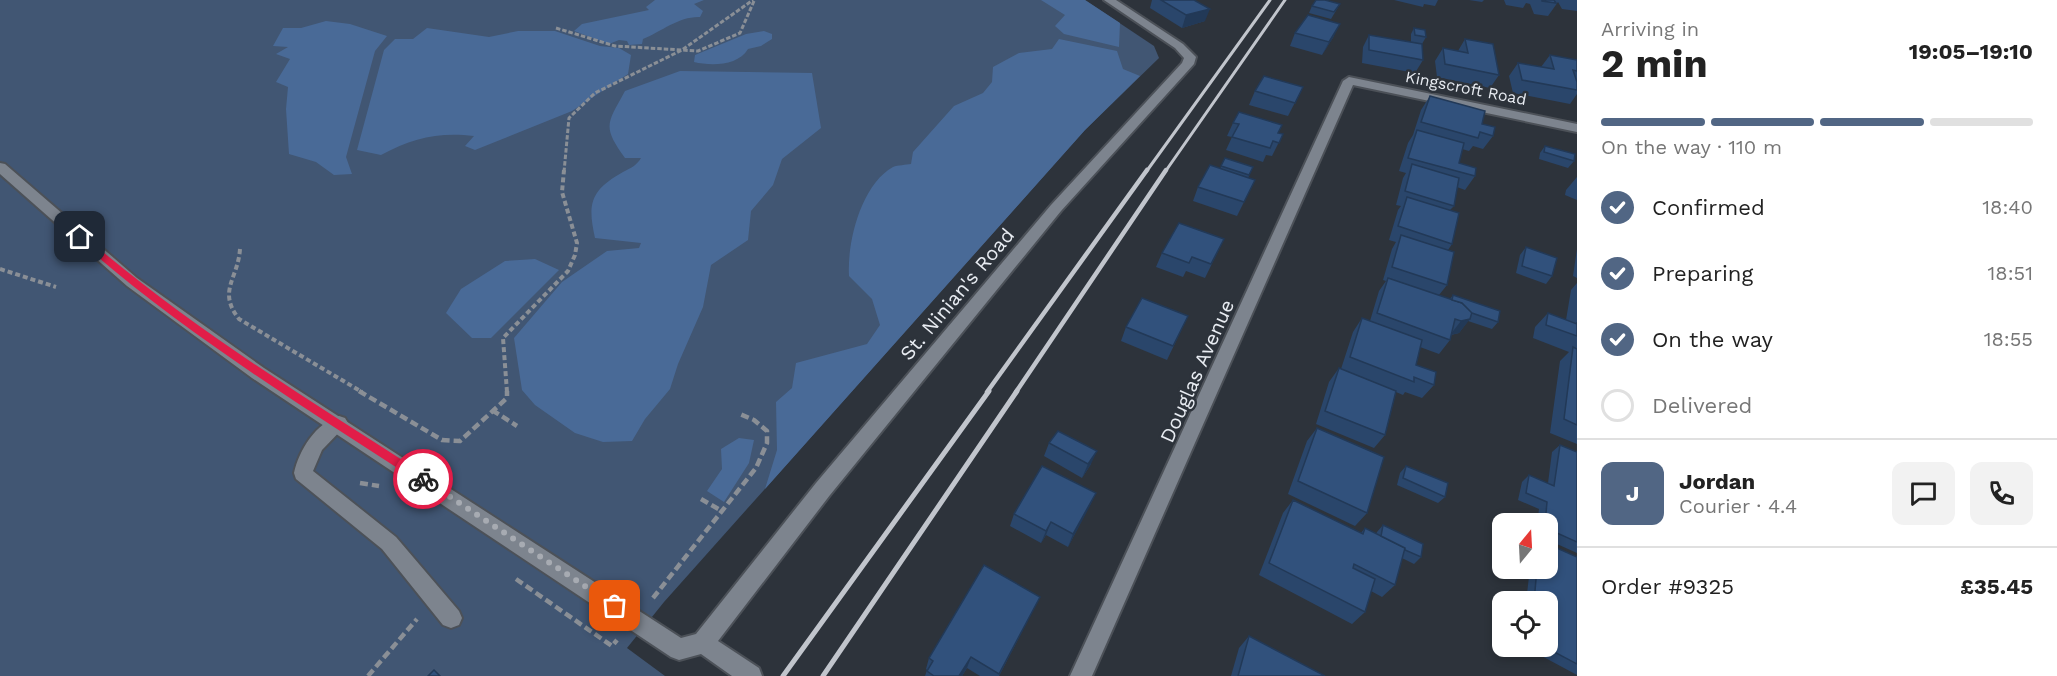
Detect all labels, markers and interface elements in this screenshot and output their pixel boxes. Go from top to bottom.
text: Arriving in [1601,17,1699,41]
text: 19:05–19:10 [1909,39,2033,64]
text: 2 min [1601,41,1708,86]
street label: Kingscroft Road [1404,67,1528,109]
text: On the way · 110 m [1601,135,1782,159]
icon: check [1601,191,1634,224]
text: Confirmed [1652,195,1765,220]
text: 18:40 [1982,195,2033,219]
pin [54,211,105,262]
icon: home [63,220,96,253]
street label: St. Ninian's Road [895,223,1019,365]
icon: check [1601,257,1634,290]
text: Preparing [1652,261,1753,286]
text: 18:51 [1988,261,2033,285]
street label: Douglas Avenue [1155,296,1239,446]
icon: check [1601,323,1634,356]
text: On the way [1652,327,1773,352]
text: 18:55 [1984,327,2033,351]
text: Delivered [1652,393,1752,418]
courier [393,449,453,509]
button: chat [1892,462,1955,525]
button: phone [1970,462,2033,525]
icon: bike [407,463,440,496]
text: Jordan [1679,469,1755,494]
text: J [1626,481,1639,506]
text: Courier · 4.4 [1679,494,1797,518]
north arrow [1492,513,1558,579]
map controls [1492,513,1558,657]
text: Order #9325 [1601,574,1734,599]
text: £35.45 [1960,574,2033,599]
pin [589,580,640,631]
icon: bag [598,589,631,622]
button: locate [1492,591,1558,657]

